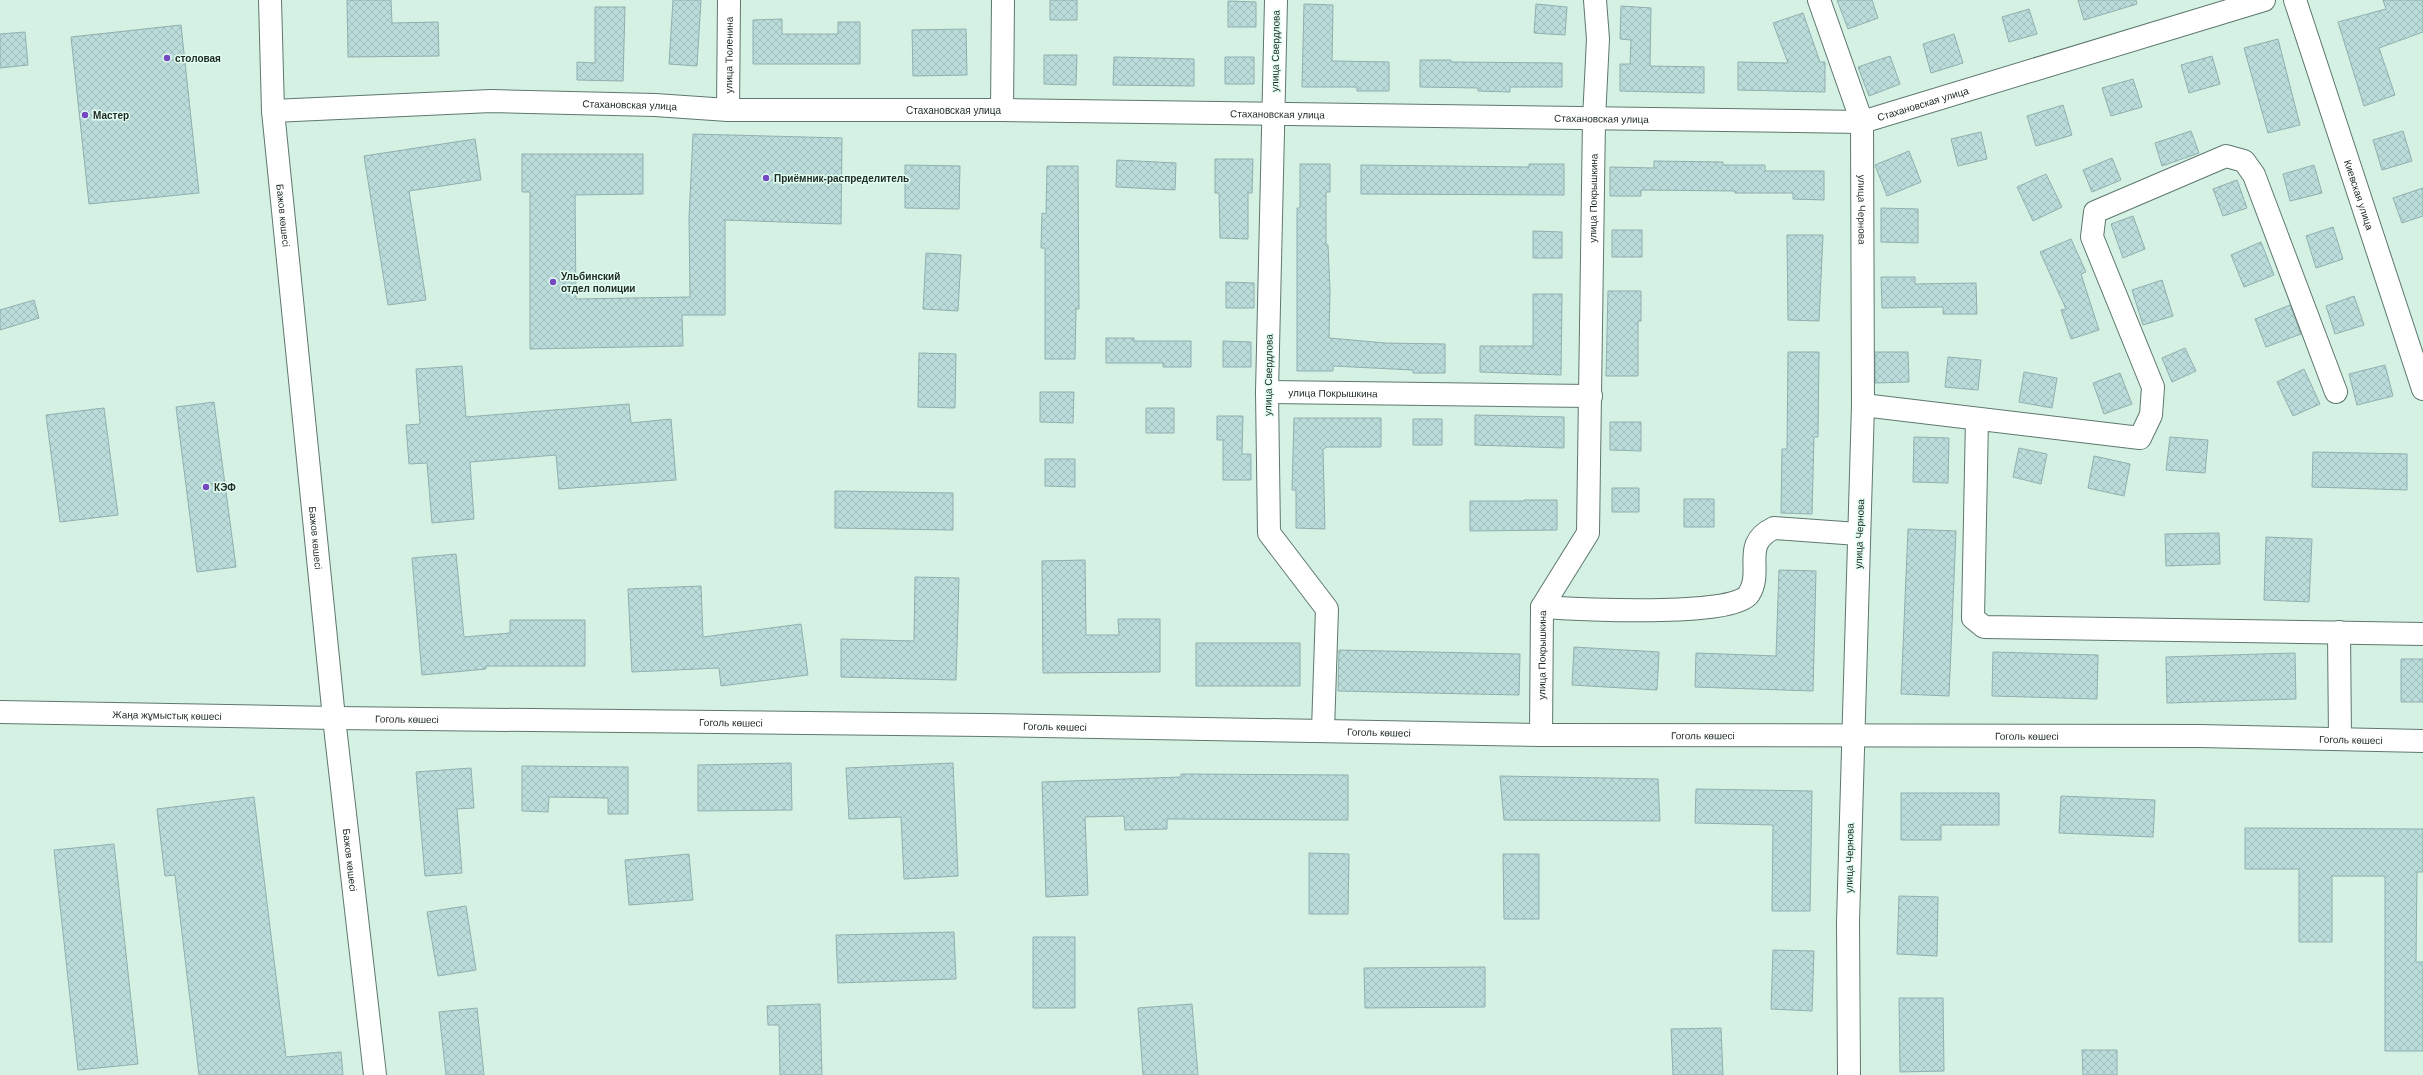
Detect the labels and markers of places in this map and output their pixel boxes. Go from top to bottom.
marker: столовая [162,53,172,63]
place label: столовая [175,53,221,64]
marker: Мастер [80,110,90,120]
place label: Мастер [93,110,129,121]
marker: Приёмник-распределитель [761,173,771,183]
place label: Приёмник-распределитель [774,173,909,184]
place label: Ульбинский отдел полиции [561,271,636,294]
marker: Ульбинский отдел полиции [548,277,558,287]
marker: КЭФ [201,482,211,492]
place label: КЭФ [214,482,236,493]

